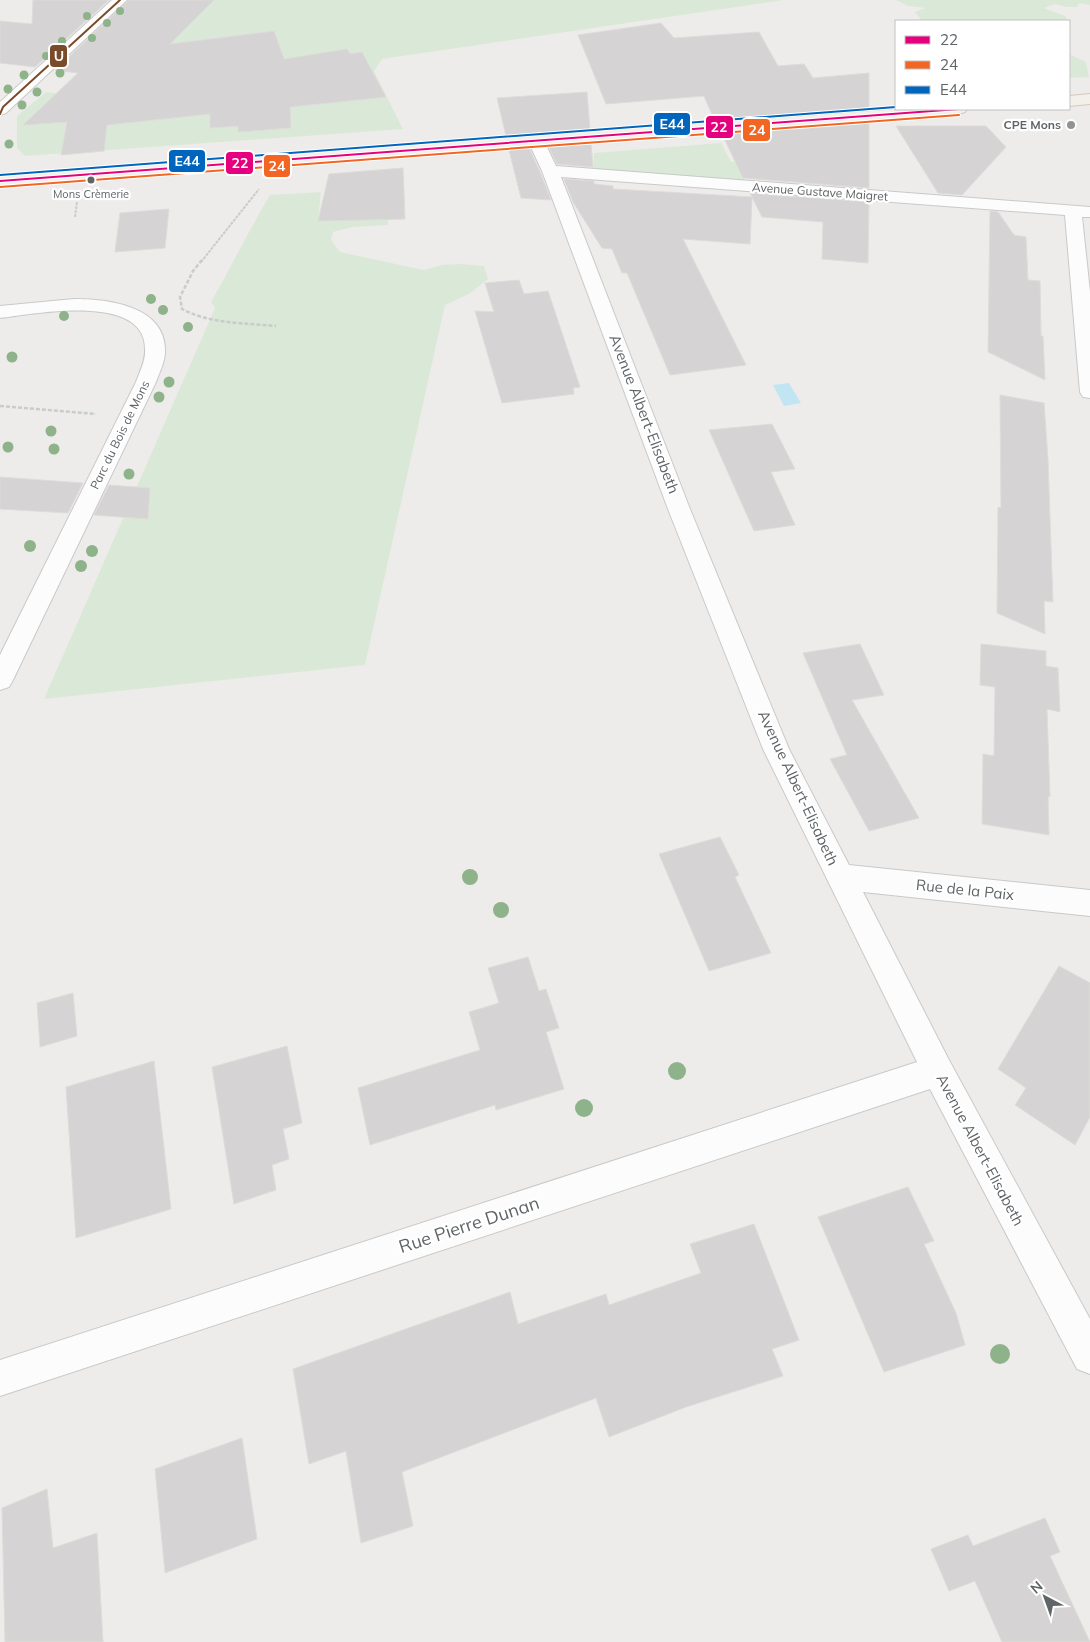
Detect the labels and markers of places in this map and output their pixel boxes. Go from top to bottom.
place label: CPE Mons [1004,117,1061,132]
marker: CPE Mons [1065,119,1077,131]
marker: Mons Crèmerie [86,175,96,185]
place label: Mons Crèmerie [53,187,129,201]

